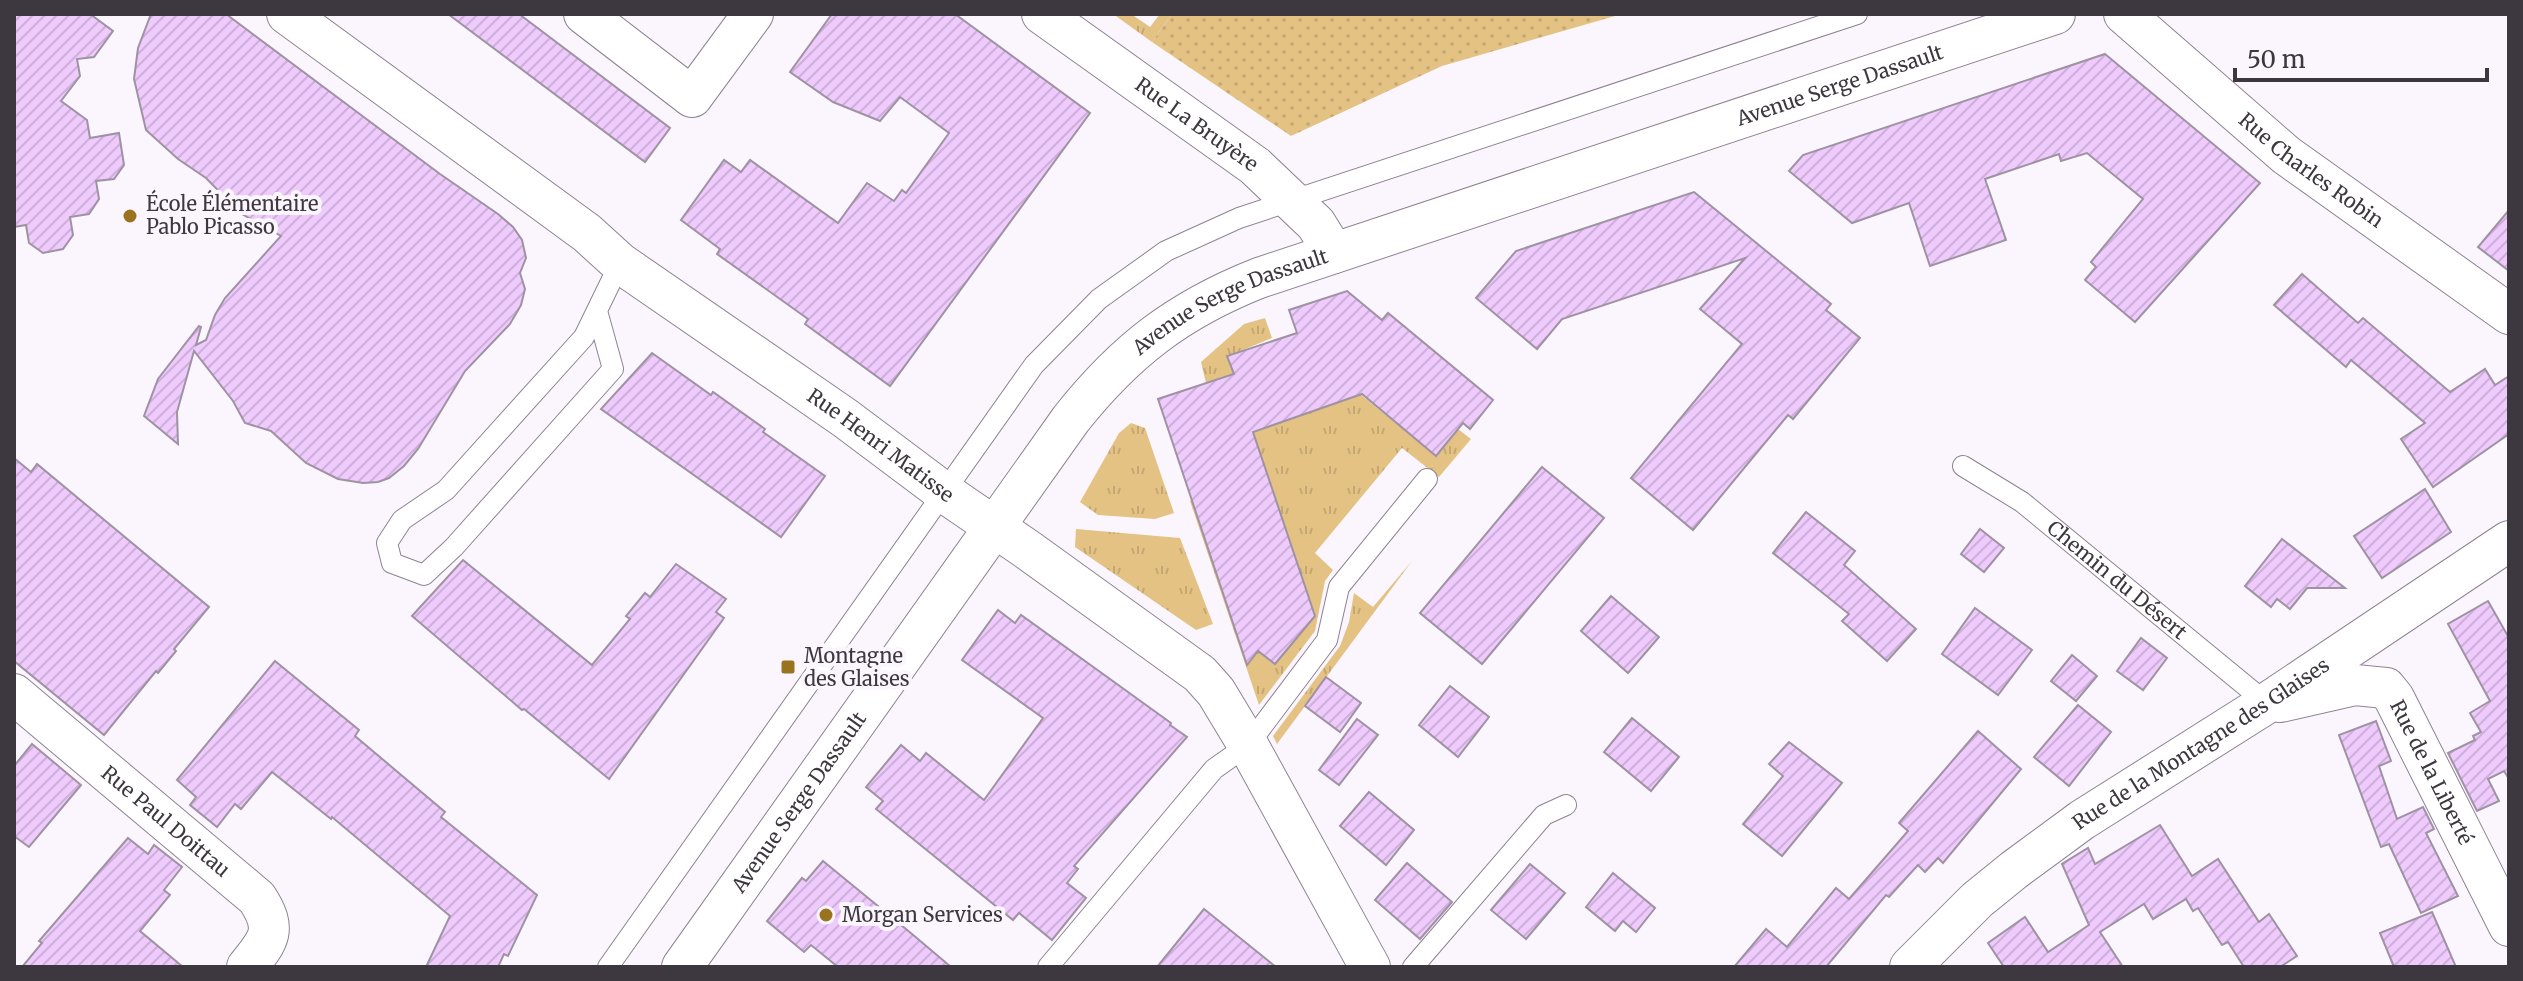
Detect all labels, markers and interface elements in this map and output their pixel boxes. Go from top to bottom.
scale bar [2235,32,2487,82]
street label: Avenue Serge Dassault [1732,39,1946,131]
text: 50 m [2247,44,2306,75]
street label: Rue La Bruyère [1131,72,1263,176]
street label: Rue Charles Robin [2234,107,2389,233]
place label: École Élémentaire Pablo Picasso [146,189,319,239]
marker: École Élémentaire Pablo Picasso [121,207,139,225]
street label: Avenue Serge Dassault [1126,243,1331,360]
street label: Rue Henri Matisse [803,383,959,507]
street label: Chemin du Désert [2042,515,2192,645]
place label: Montagne des Glaises [804,643,910,691]
street label: Rue de la Montagne des Glaises [2067,652,2334,835]
marker: Montagne des Glaises [779,658,797,676]
street label: Rue de la Liberté [2385,695,2479,849]
street label: Avenue Serge Dassault [725,707,871,898]
street label: Rue Paul Doittau [97,760,235,882]
place label: Morgan Services [842,902,1003,927]
marker: Morgan Services [817,906,835,924]

